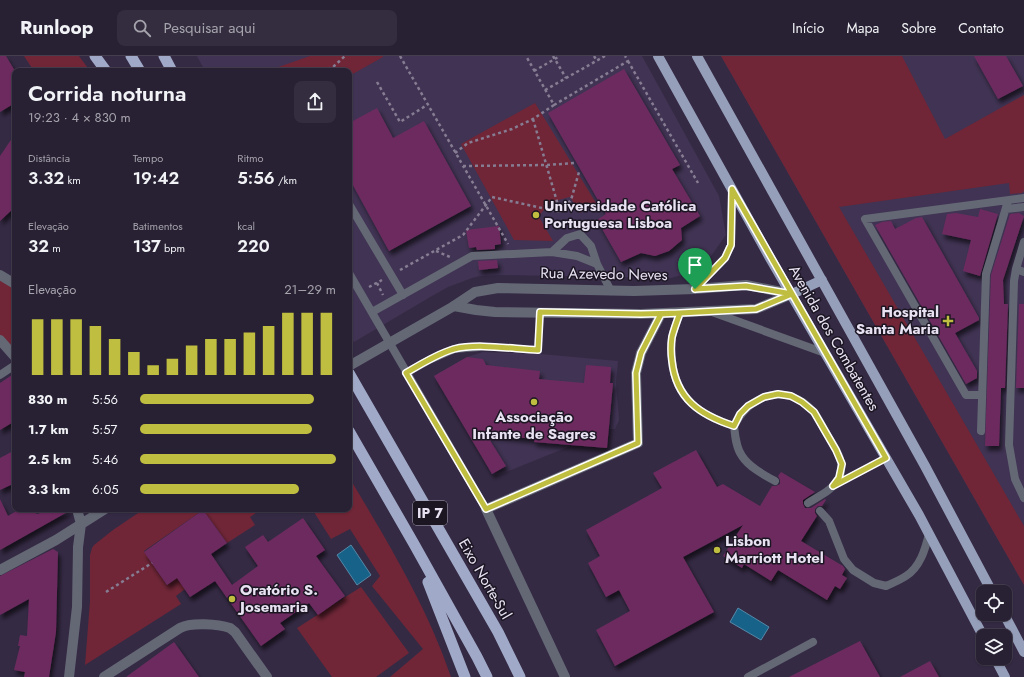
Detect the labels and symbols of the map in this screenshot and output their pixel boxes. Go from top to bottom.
place label: Universidade Católica Portuguesa Lisboa [544,195,696,234]
marker: Universidade Católica Portuguesa Lisboa [531,210,541,220]
pin [678,248,712,289]
street label: Avenida dos Combatentes [783,261,885,415]
street label: Rua Azevedo Neves [540,262,668,286]
place label: Hospital Santa Maria [856,301,939,340]
marker: Hospital Santa Maria [942,315,954,327]
marker: Associação Infante de Sagres [529,397,539,407]
place label: Associação Infante de Sagres [472,406,596,445]
road number: IP 7 [413,501,447,525]
place label: Lisbon Marriott Hotel [725,530,824,569]
street label: Eixo Norte-Sul [453,535,517,623]
marker: Lisbon Marriott Hotel [712,545,722,555]
place label: Oratório S. Josemaria [237,579,318,618]
marker: Oratório S. Josemaria [227,594,237,604]

